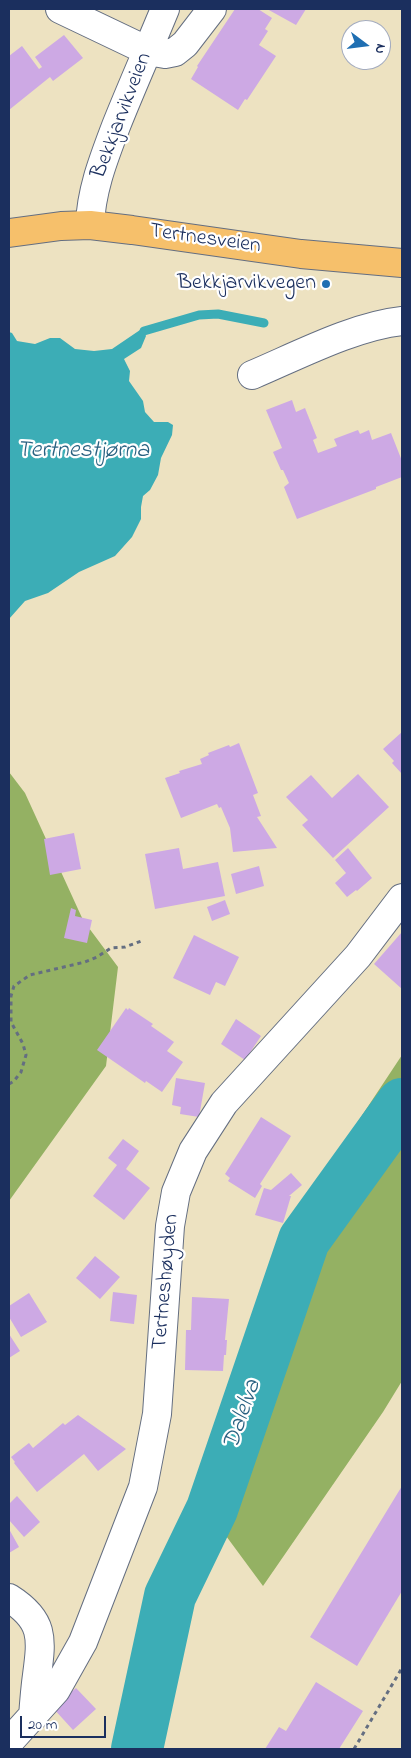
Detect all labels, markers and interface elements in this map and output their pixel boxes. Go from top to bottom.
north arrow [341,20,391,70]
text: N [369,41,391,56]
street label: Bekkjarvikveien [87,49,159,183]
street label: Tertnesveien [148,219,262,261]
place label: Bekkjarvikvegen [177,271,316,297]
marker: Bekkjarvikvegen [320,278,332,290]
water label: Tertnestjørna [17,438,149,466]
street label: Tertneshøyden [148,1213,186,1351]
water label: Dalelva [219,1376,269,1454]
scale bar [22,1706,109,1738]
text: 20 m [28,1714,57,1736]

